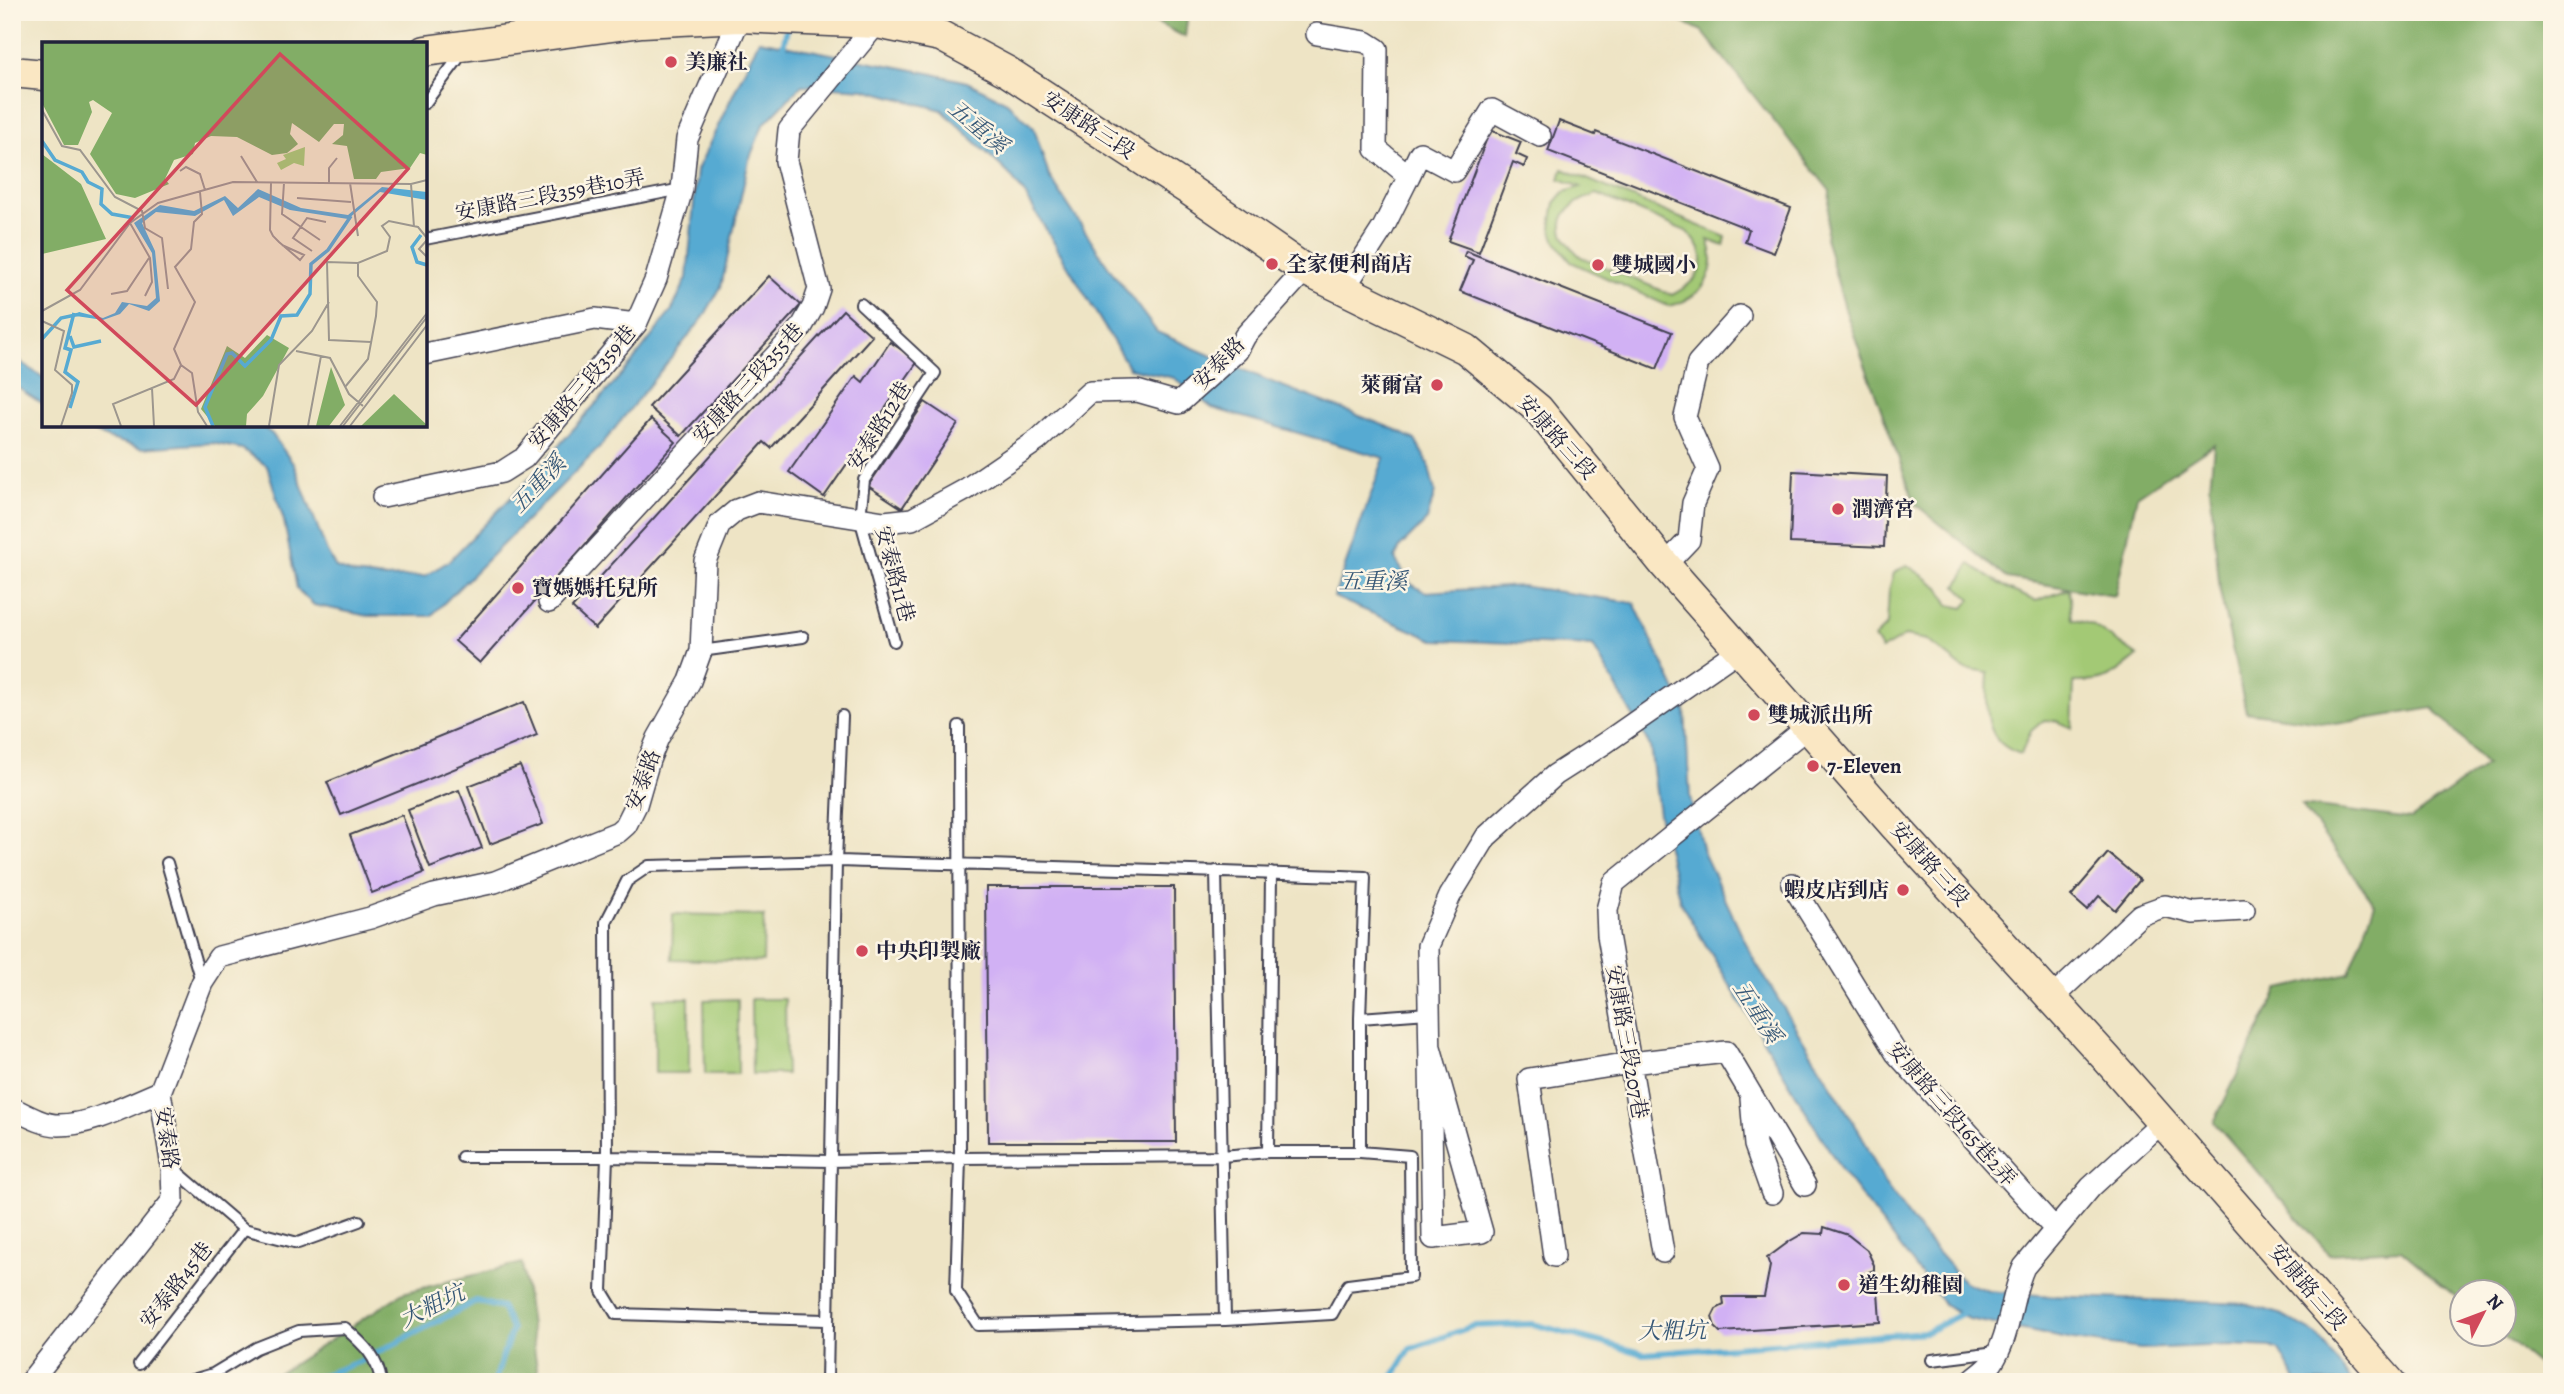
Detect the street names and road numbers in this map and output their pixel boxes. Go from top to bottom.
street label: 安康路三段 [1037,85,1141,165]
street label: 安康路三段359巷10弄 [453,163,647,227]
street label: 安康路三段355巷 [686,317,810,449]
street label: 安康路三段359巷 [522,319,642,455]
street label: 安泰路 [1187,331,1251,395]
street label: 安泰路12巷 [840,376,918,476]
street label: 安康路三段 [1511,389,1603,485]
street label: 安泰路11巷 [869,523,921,625]
street label: 安泰路 [619,746,667,814]
street label: 安康路三段 [1884,816,1976,912]
street label: 安康路三段207巷 [1600,963,1654,1121]
street label: 安康路三段165巷2弄 [1881,1036,2023,1192]
street label: 安泰路 [149,1105,185,1171]
street label: 安泰路45巷 [133,1236,219,1334]
street label: 安康路三段 [2263,1238,2353,1336]

